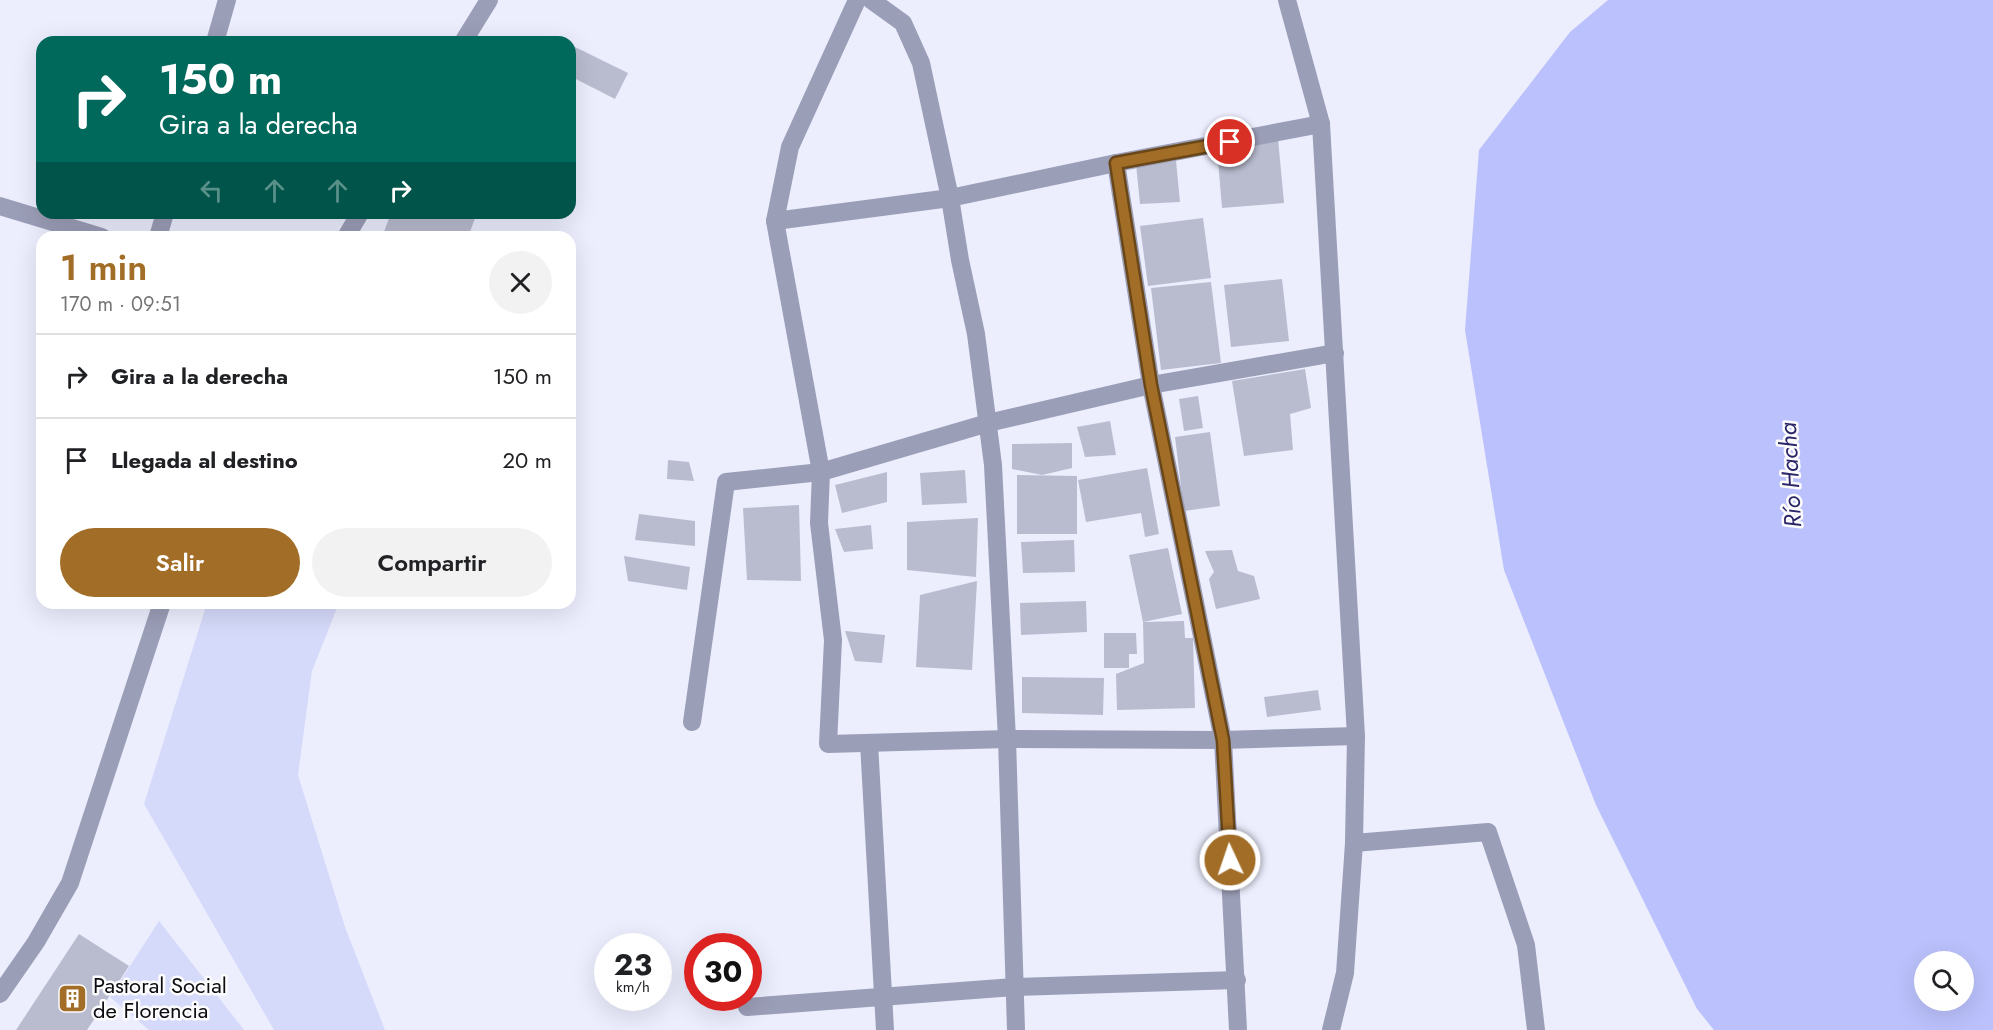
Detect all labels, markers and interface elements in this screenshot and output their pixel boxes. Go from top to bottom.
text: 150 m [159,49,282,110]
icon: right [60,60,138,138]
text: Gira a la derecha [159,105,358,144]
pin [1204,116,1255,167]
icon: arrive [1213,125,1246,158]
icon: left [195,174,228,207]
icon: ahead [258,174,291,207]
icon: ahead [321,174,354,207]
icon: right [384,174,417,207]
text: 1 min [60,241,147,293]
button: close [489,251,552,314]
text: 170 m · 09:51 [60,290,181,319]
icon: right [60,360,93,393]
text: Gira a la derecha [111,360,288,392]
text: 150 m [493,360,552,392]
water label: Río Hacha [1770,421,1810,529]
icon: arrive [60,444,93,477]
text: Llegada al destino [111,444,298,476]
text: 20 m [503,444,552,476]
button: Salir [60,528,300,597]
button: Compartir [312,528,552,597]
position arrow [1198,828,1262,892]
speed limit sign: 30 [684,933,762,1011]
text: 23 [614,943,652,986]
map controls [1914,951,1974,1011]
button: search [1914,951,1974,1011]
place label: Pastoral Social de Florencia [93,969,227,1026]
text: km/h [616,976,650,998]
building icon: Pastoral Social de Florencia [56,982,88,1014]

